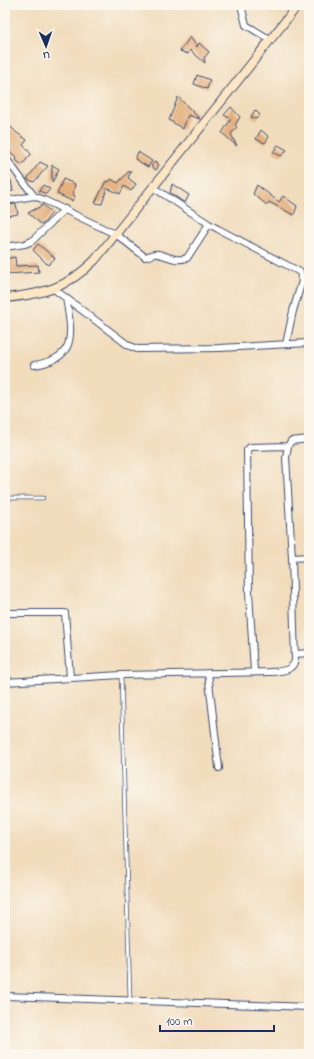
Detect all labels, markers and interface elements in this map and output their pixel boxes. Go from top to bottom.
north arrow [26,26,66,66]
text: U [43,47,50,63]
scale bar [160,1007,274,1033]
text: 100 m [166,1013,193,1031]

